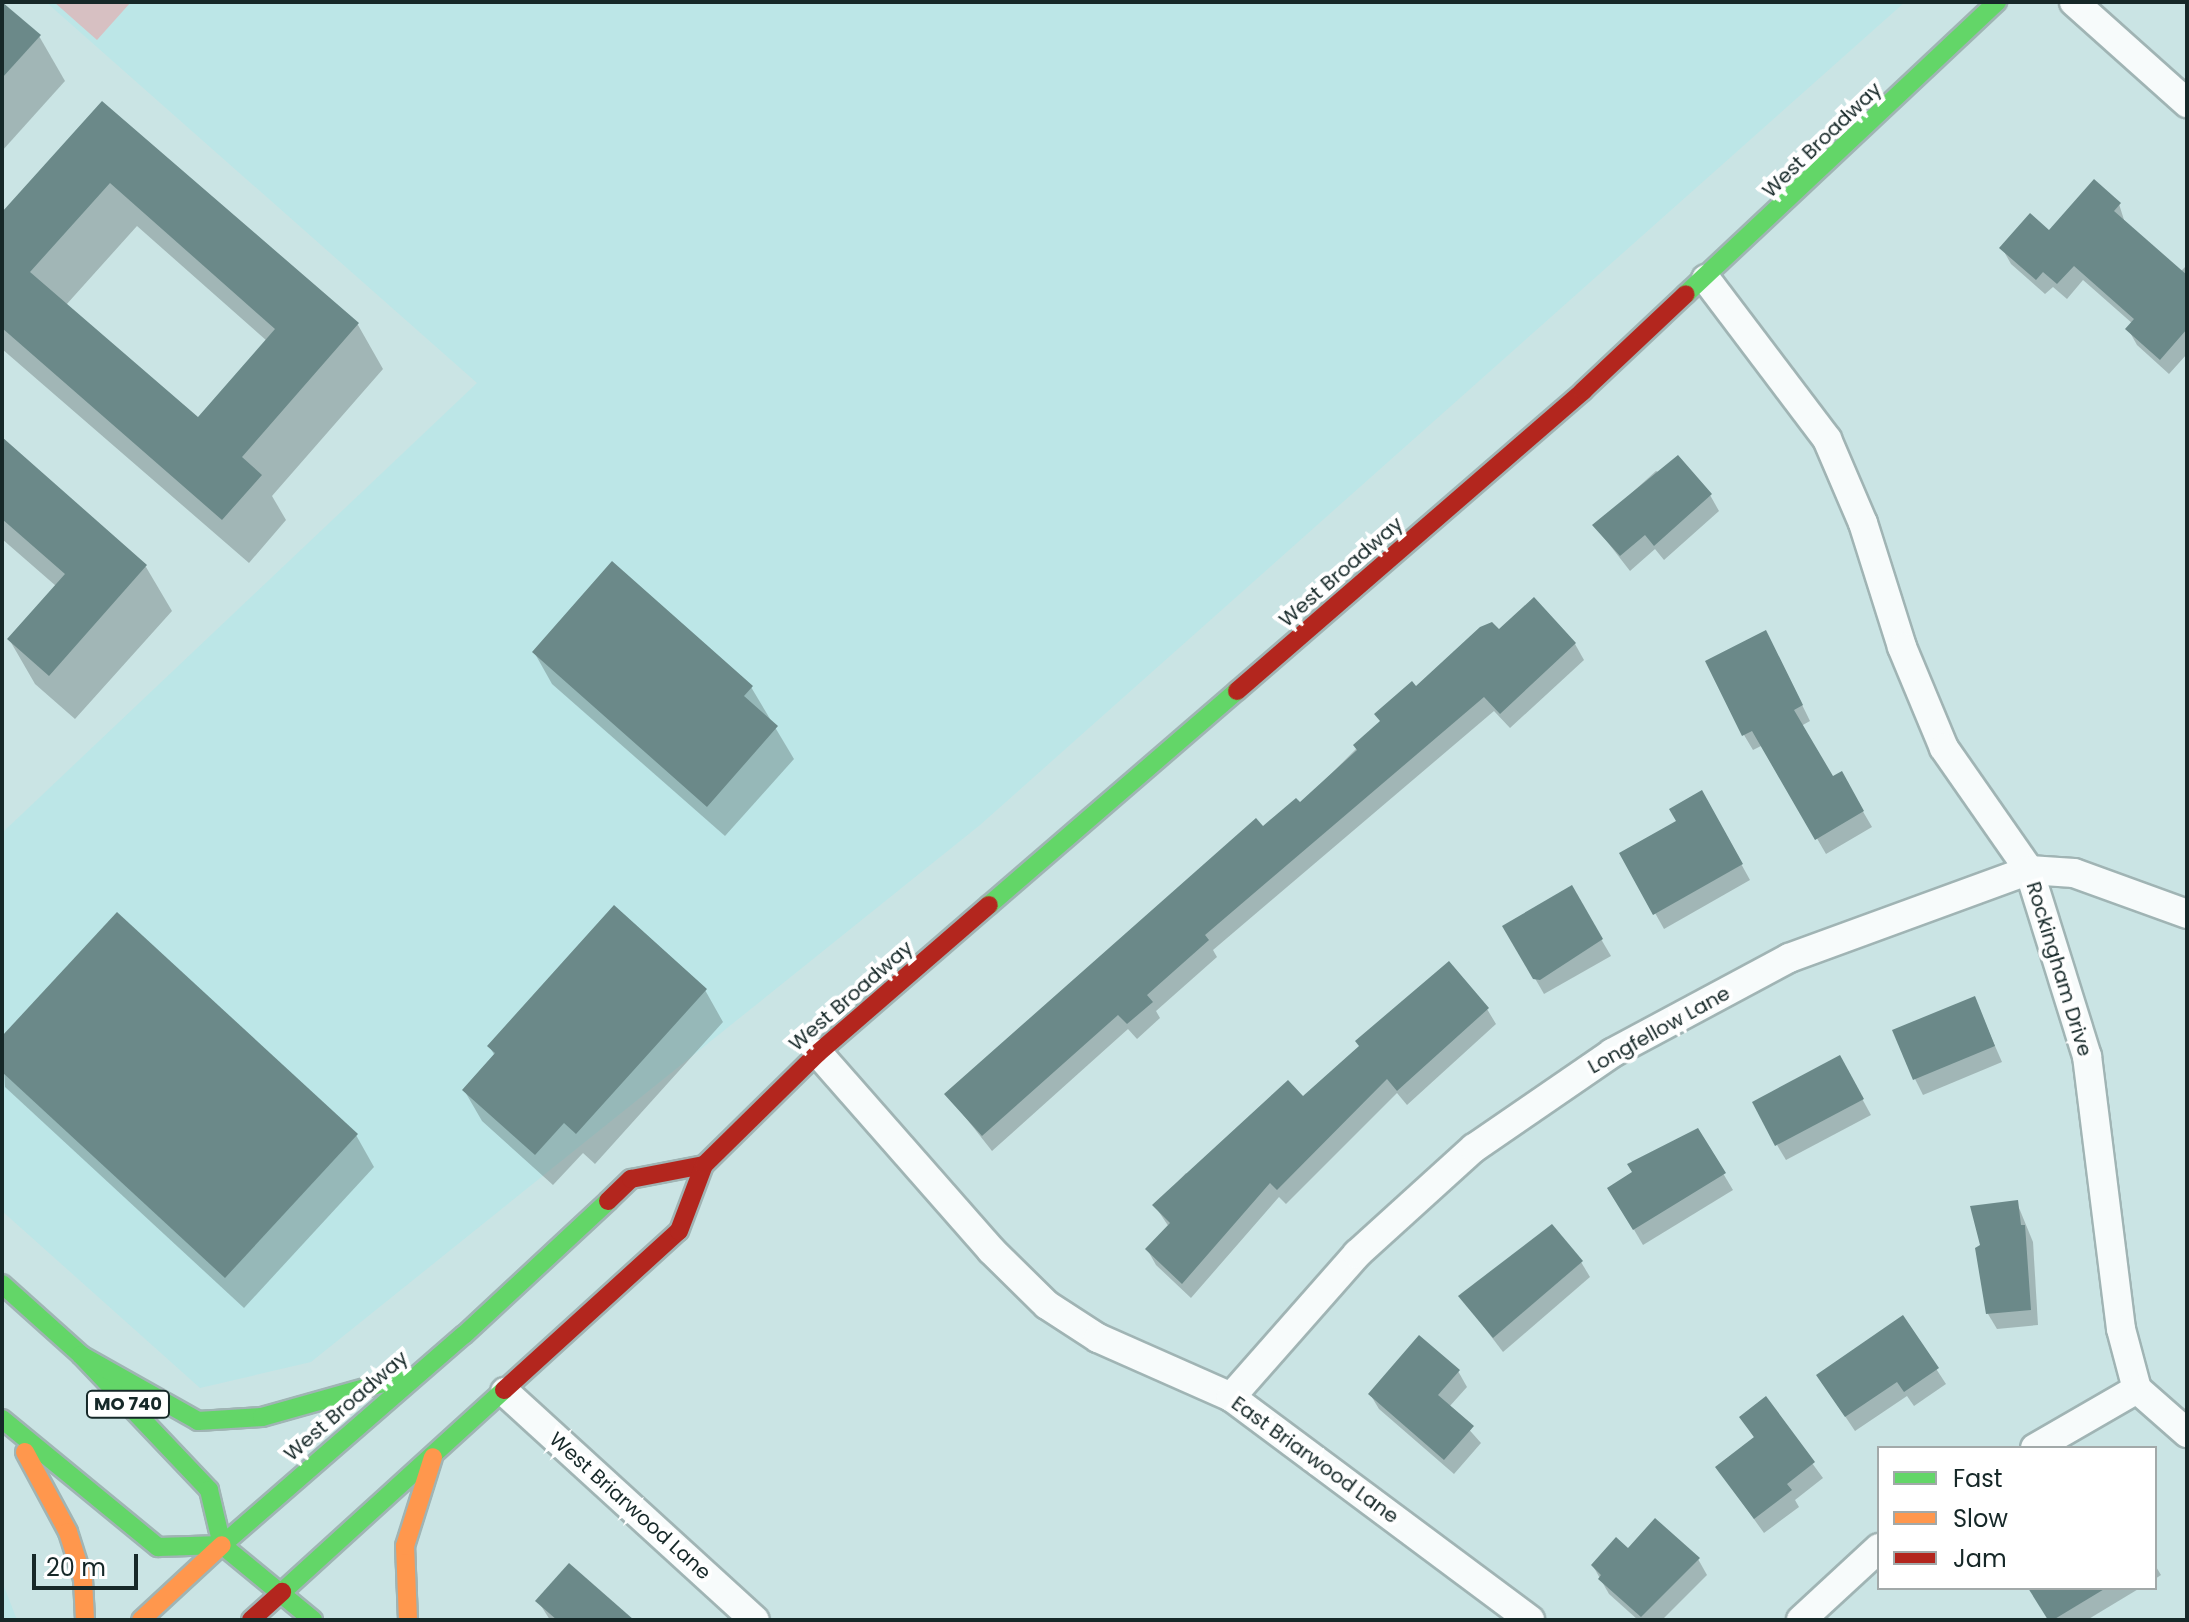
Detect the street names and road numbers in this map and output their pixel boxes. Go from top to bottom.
street label: West Broadway [1758,77,1886,203]
street label: West Broadway [1274,512,1408,632]
street label: Rockingham Drive [2021,879,2097,1059]
street label: West Broadway [784,936,918,1056]
street label: Longfellow Lane [1584,981,1734,1079]
street label: West Broadway [279,1346,413,1466]
road number: MO 740 [84,1390,172,1418]
street label: East Briarwood Lane [1227,1391,1403,1529]
street label: West Briarwood Lane [544,1427,716,1585]

